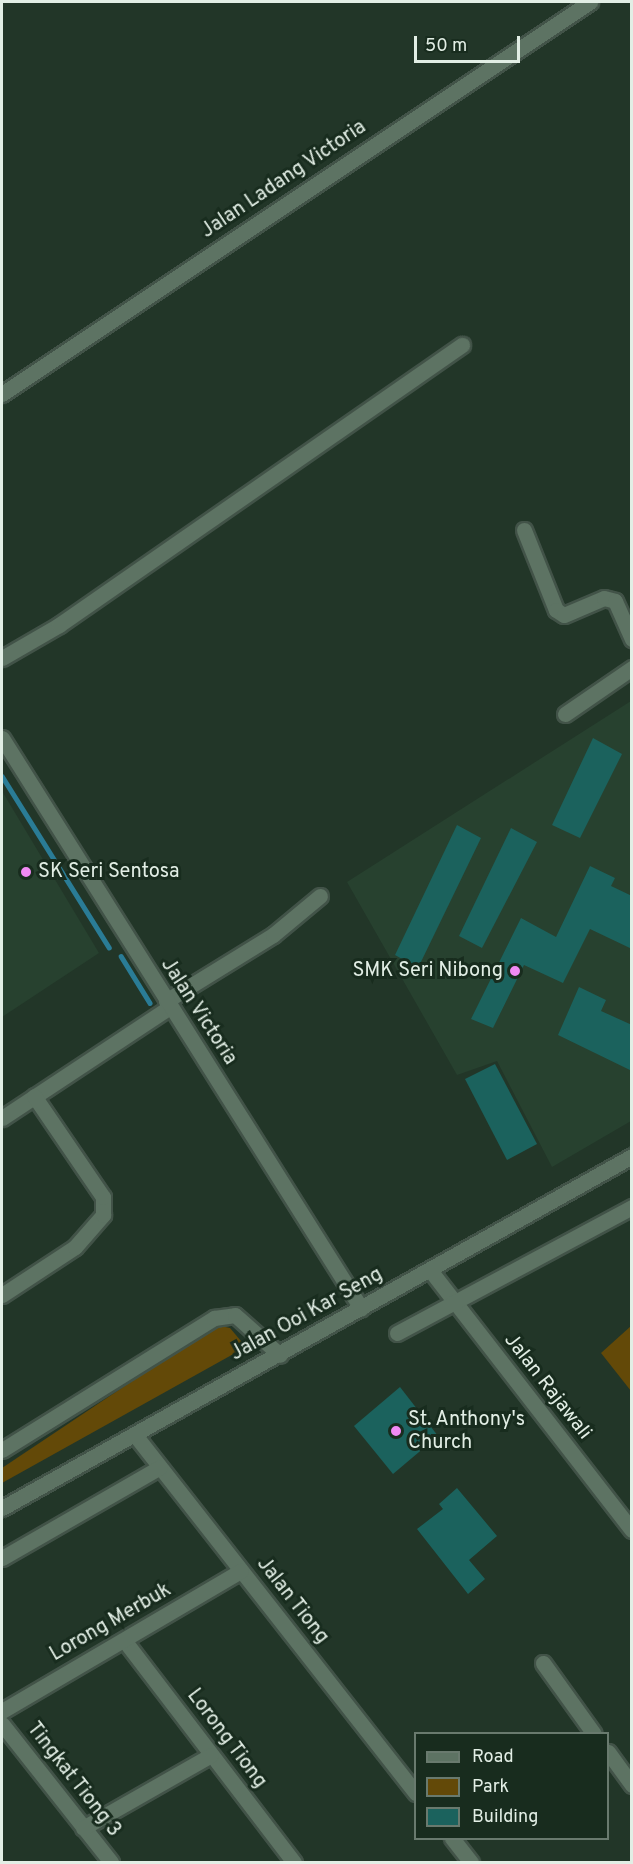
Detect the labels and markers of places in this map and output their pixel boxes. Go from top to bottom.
place label: SK Seri Sentosa [38,860,179,884]
marker: SK Seri Sentosa [19,865,33,879]
place label: SMK Seri Nibong [352,959,503,983]
marker: SMK Seri Nibong [508,964,522,978]
place label: St. Anthony's Church [408,1408,526,1455]
marker: St. Anthony's Church [389,1424,403,1438]

